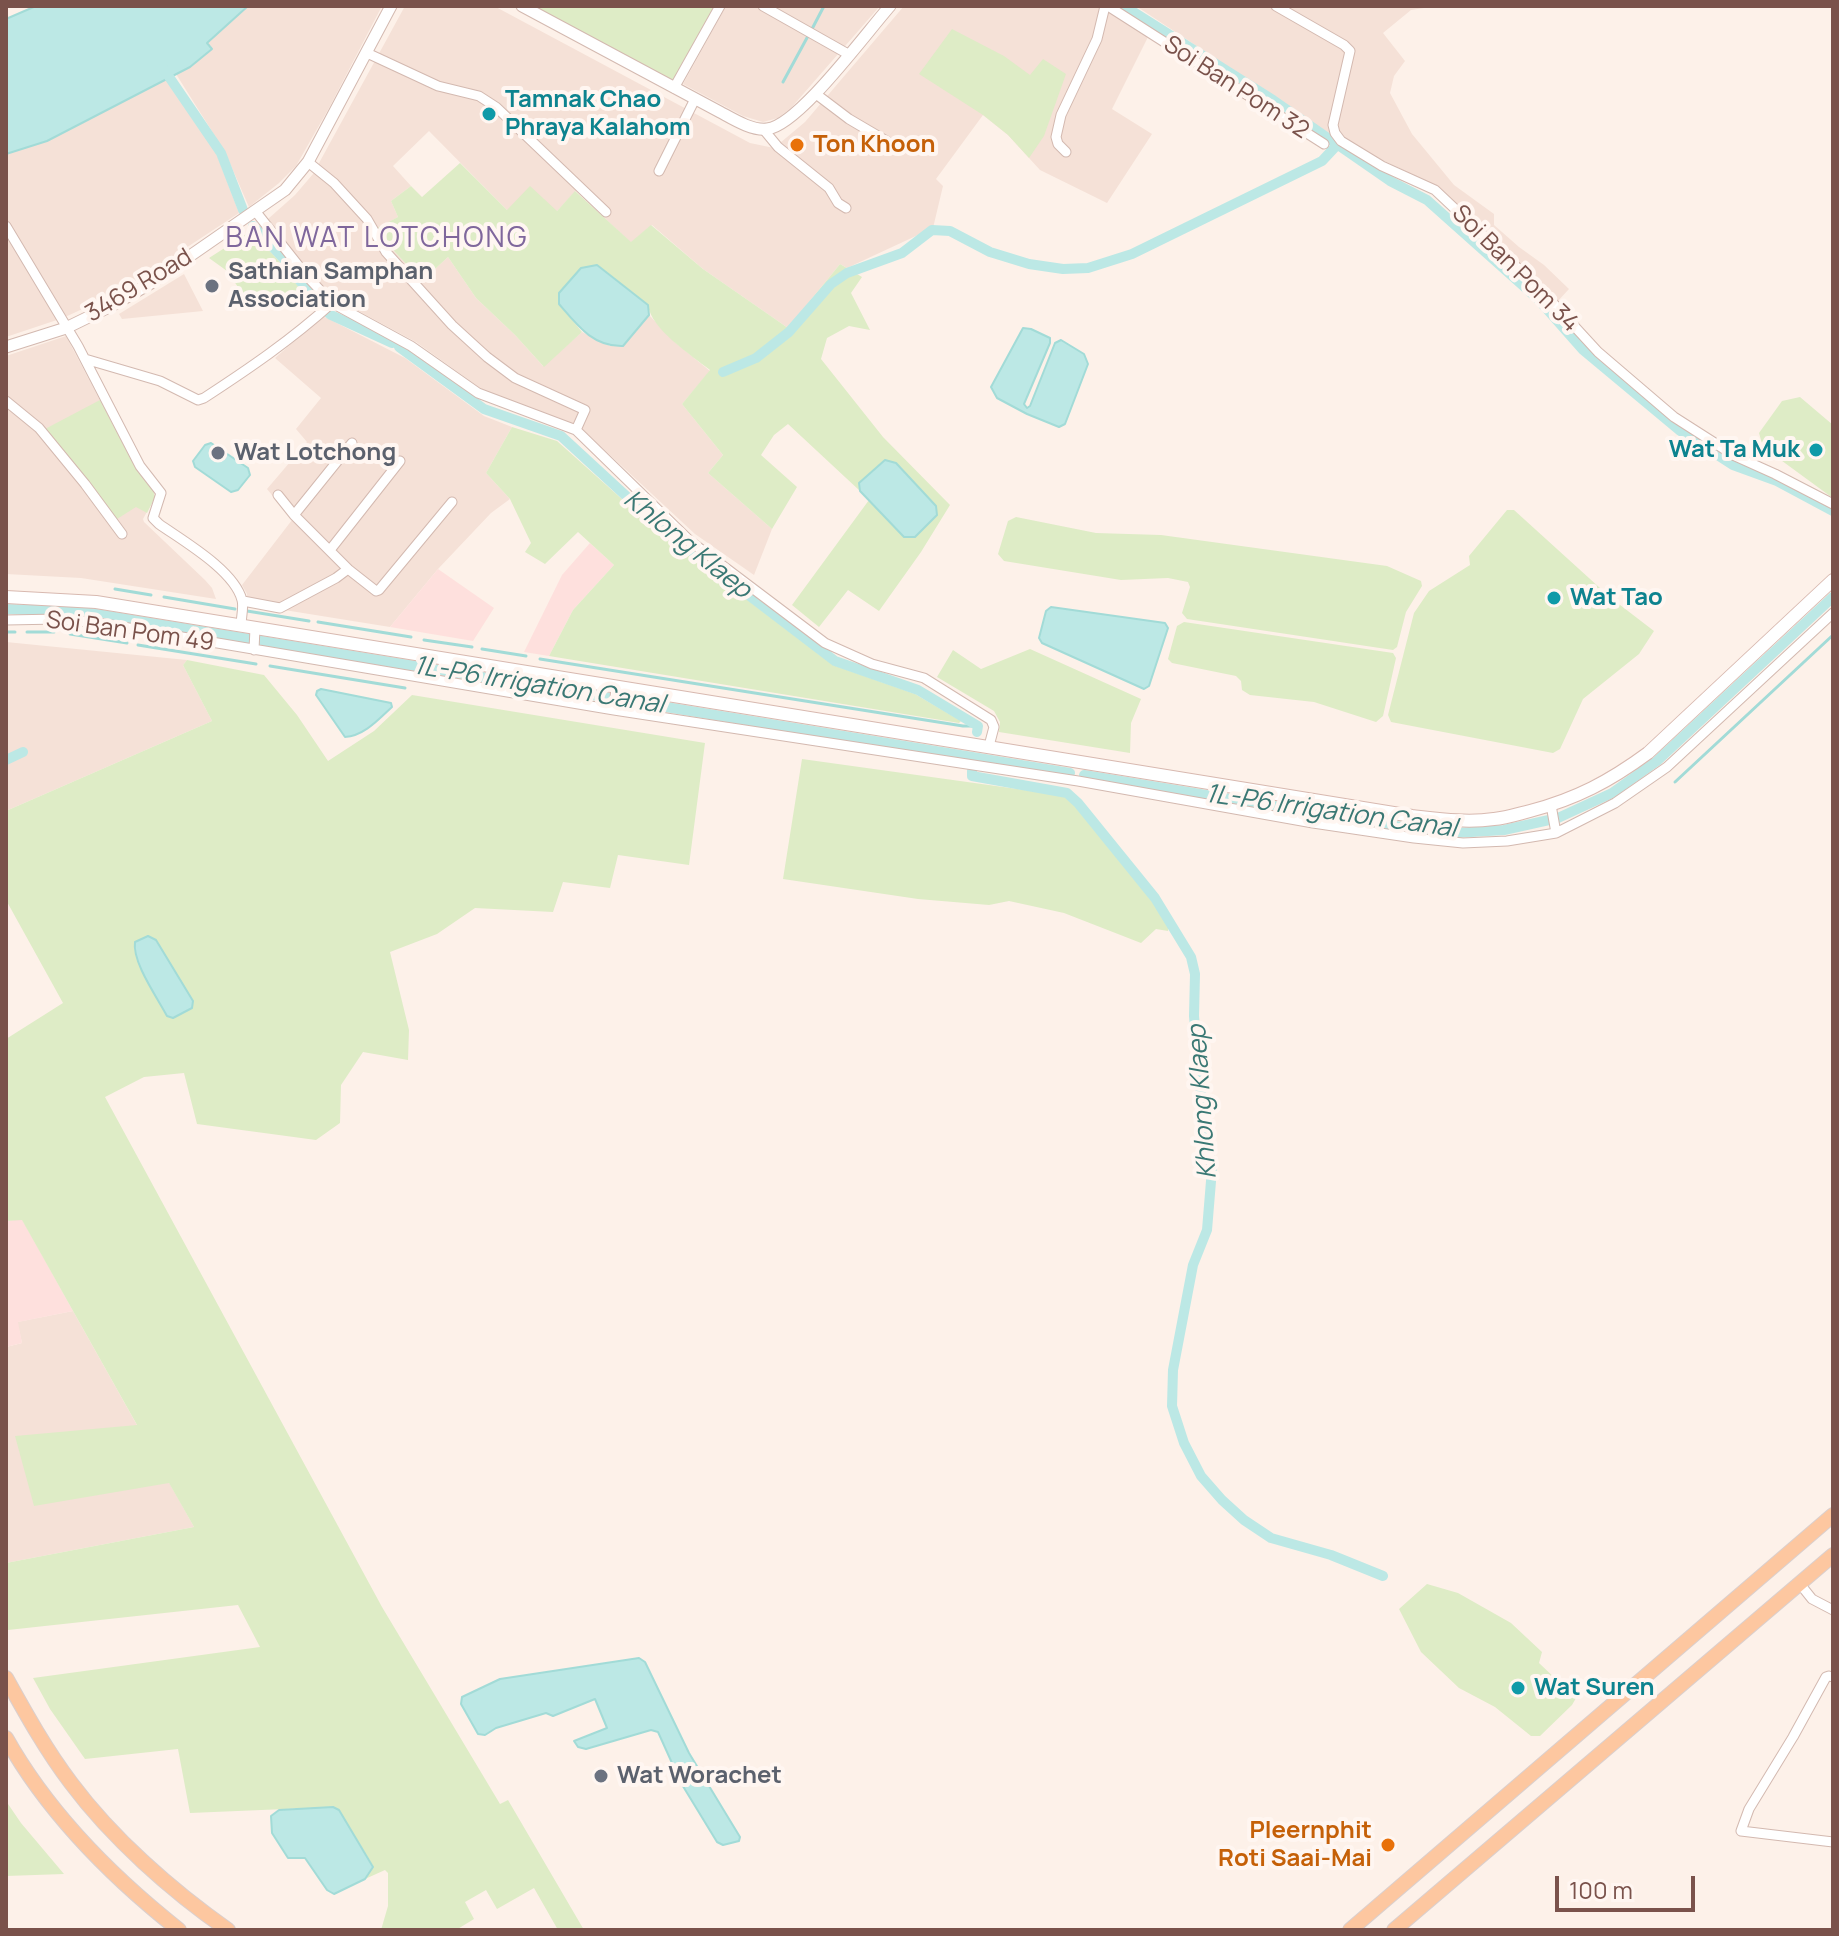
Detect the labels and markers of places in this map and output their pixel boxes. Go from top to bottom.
place label: Tamnak Chao Phraya Kalahom [505,86,691,142]
marker: Tamnak Chao Phraya Kalahom [480,105,498,123]
place label: Ton Khoon [813,131,935,159]
marker: Ton Khoon [788,136,806,154]
place label: Sathian Samphan Association [228,258,433,314]
marker: Sathian Samphan Association [203,277,221,295]
place label: Wat Ta Muk [1669,436,1800,464]
place label: Wat Lotchong [234,439,396,467]
marker: Wat Ta Muk [1807,441,1825,459]
marker: Wat Lotchong [209,444,227,462]
place label: Wat Tao [1570,584,1663,612]
marker: Wat Tao [1545,589,1563,607]
place label: Wat Suren [1534,1674,1655,1702]
marker: Wat Suren [1509,1679,1527,1697]
place label: Wat Worachet [617,1762,782,1790]
marker: Wat Worachet [592,1767,610,1785]
place label: Pleernphit Roti Saai-Mai [1218,1817,1372,1873]
marker: Pleernphit Roti Saai-Mai [1379,1836,1397,1854]

